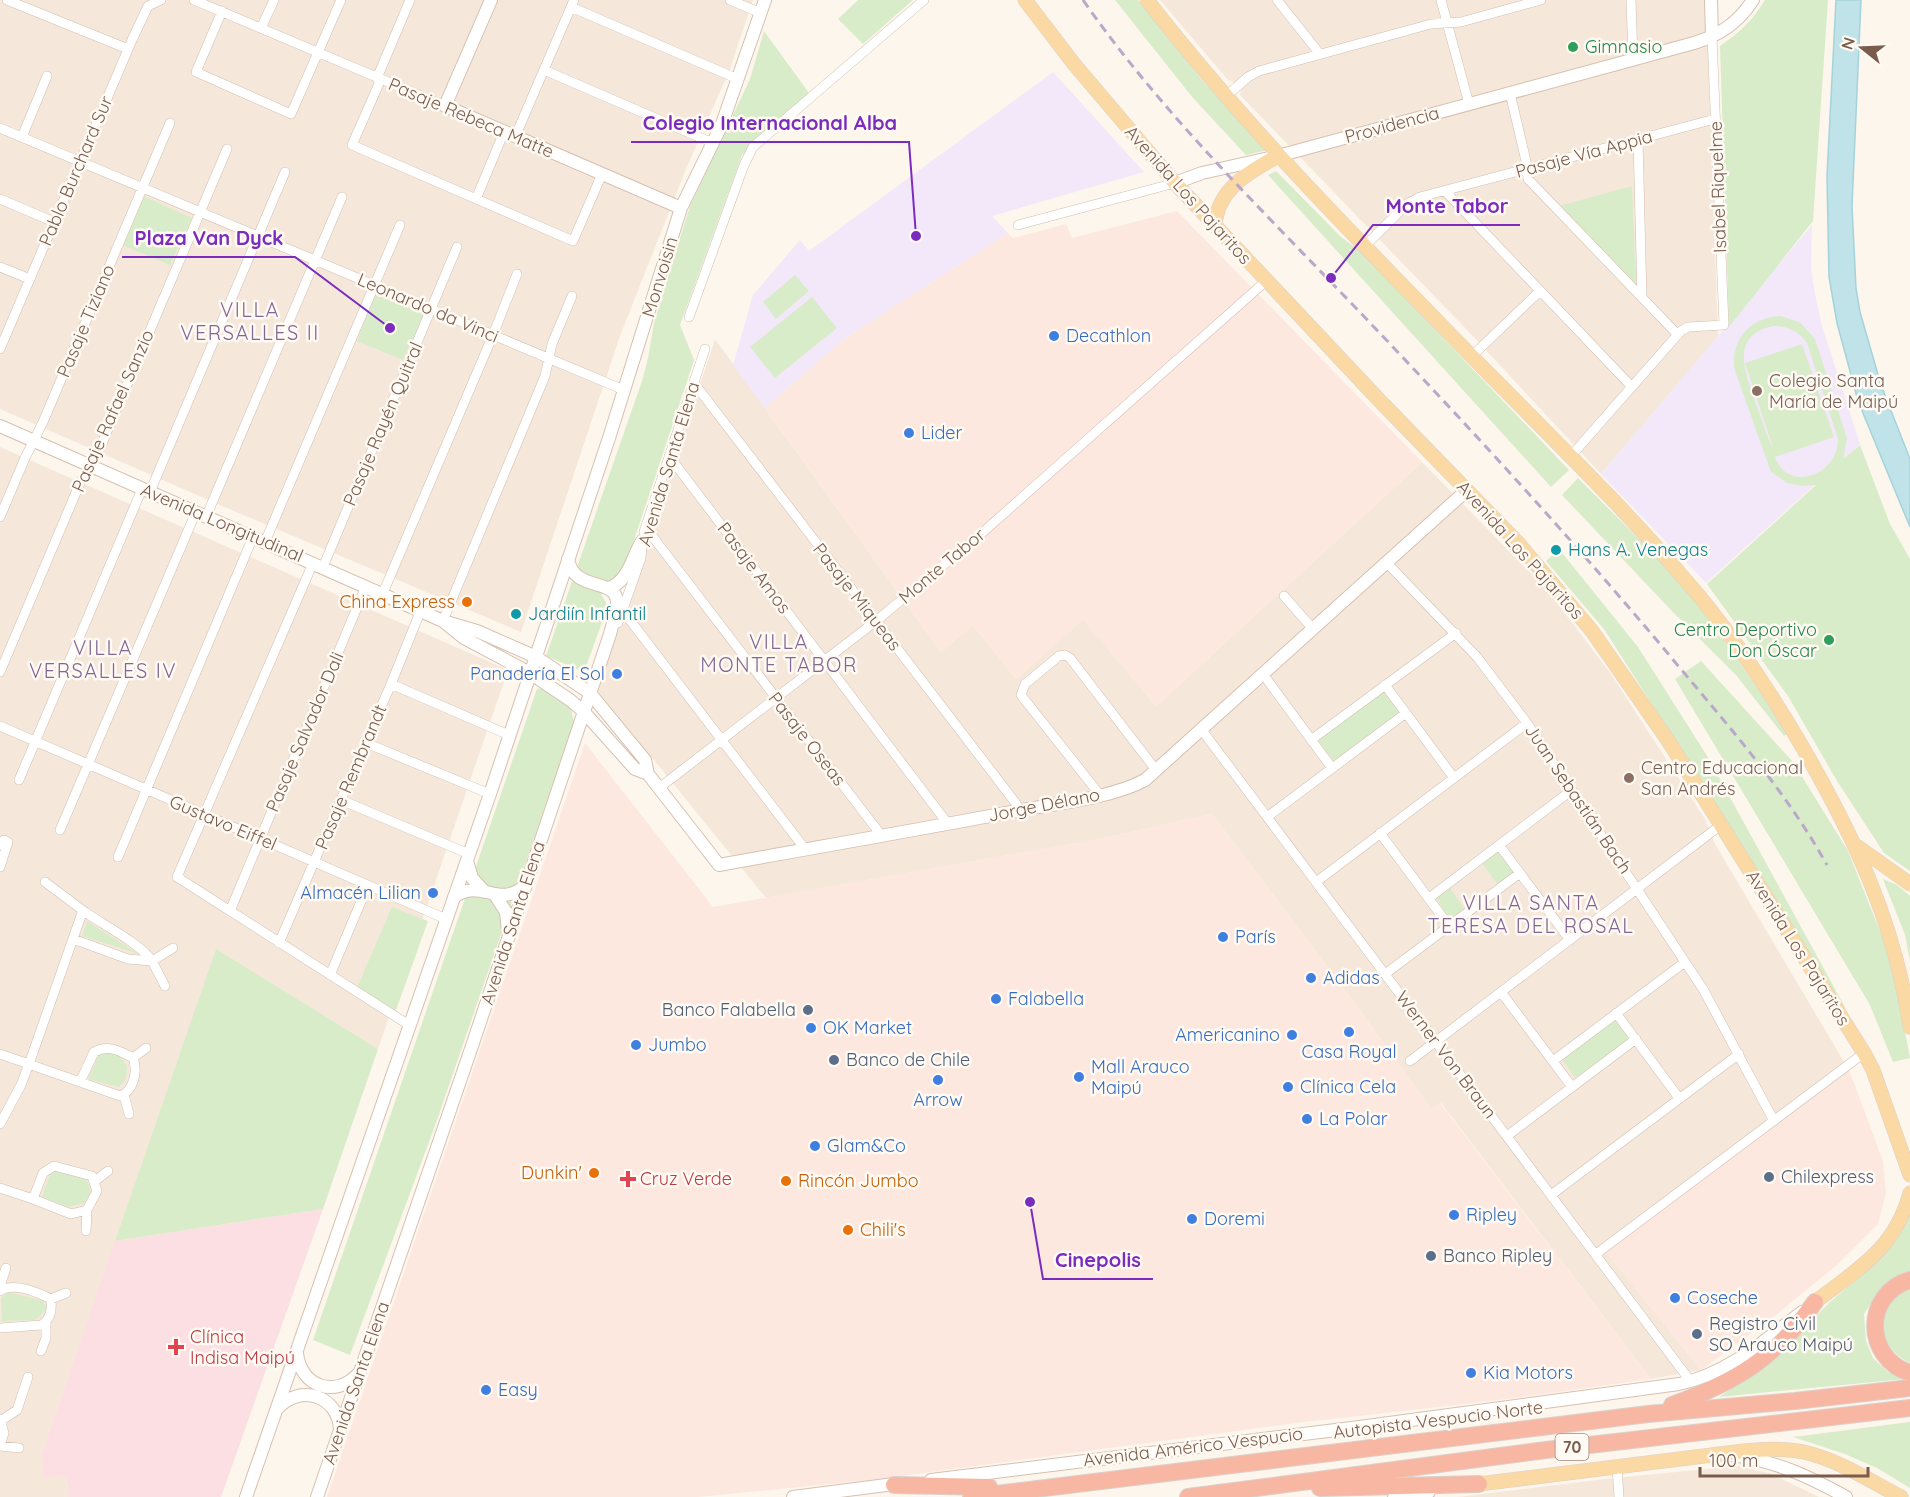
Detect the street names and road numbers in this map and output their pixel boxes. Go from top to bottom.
street label: Pasaje Rebeca Matte [385,72,557,163]
street label: Pablo Burchard Sur [34,92,118,249]
street label: Providencia [1342,101,1442,148]
street label: Avenida Los Pajaritos [1120,120,1257,269]
street label: Isabel Riquelme [1704,121,1731,253]
street label: Pasaje Vía Appia [1513,124,1655,183]
street label: Monvoisin [636,234,683,320]
street label: Pasaje Tiziano [51,261,120,381]
street label: Leonardo da Vinci [354,267,502,348]
street label: Pasaje Rafael Sanzio [66,326,159,496]
street label: Pasaje Rayén Quitral [338,339,427,509]
street label: Avenida Santa Elena [633,379,704,549]
street label: Avenida Los Pajaritos [1452,475,1589,624]
street label: Avenida Longitudinal [138,478,307,567]
street label: Pasaje Amos [713,518,796,618]
street label: Monte Tabor [894,523,990,608]
street label: Pasaje Miqueas [808,538,907,655]
street label: Pasaje Salvador Dali [260,648,349,815]
street label: Pasaje Oseas [764,687,851,790]
street label: Pasaje Rembrandt [310,701,392,853]
street label: Juan Sebastián Bach [1520,719,1637,878]
street label: Jorge Délano [986,782,1102,827]
street label: Gustavo Eiffel [166,790,280,856]
street label: Avenida Santa Elena [475,838,550,1008]
street label: Avenida Los Pajaritos [1741,866,1856,1030]
street label: Werner Von Braun [1391,986,1502,1123]
street label: Avenida Santa Elena [317,1298,394,1467]
street label: Autopista Vespucio Norte [1332,1395,1544,1444]
street label: Avenida Américo Vespucio [1082,1422,1304,1471]
road number: 70 [1556,1434,1588,1460]

